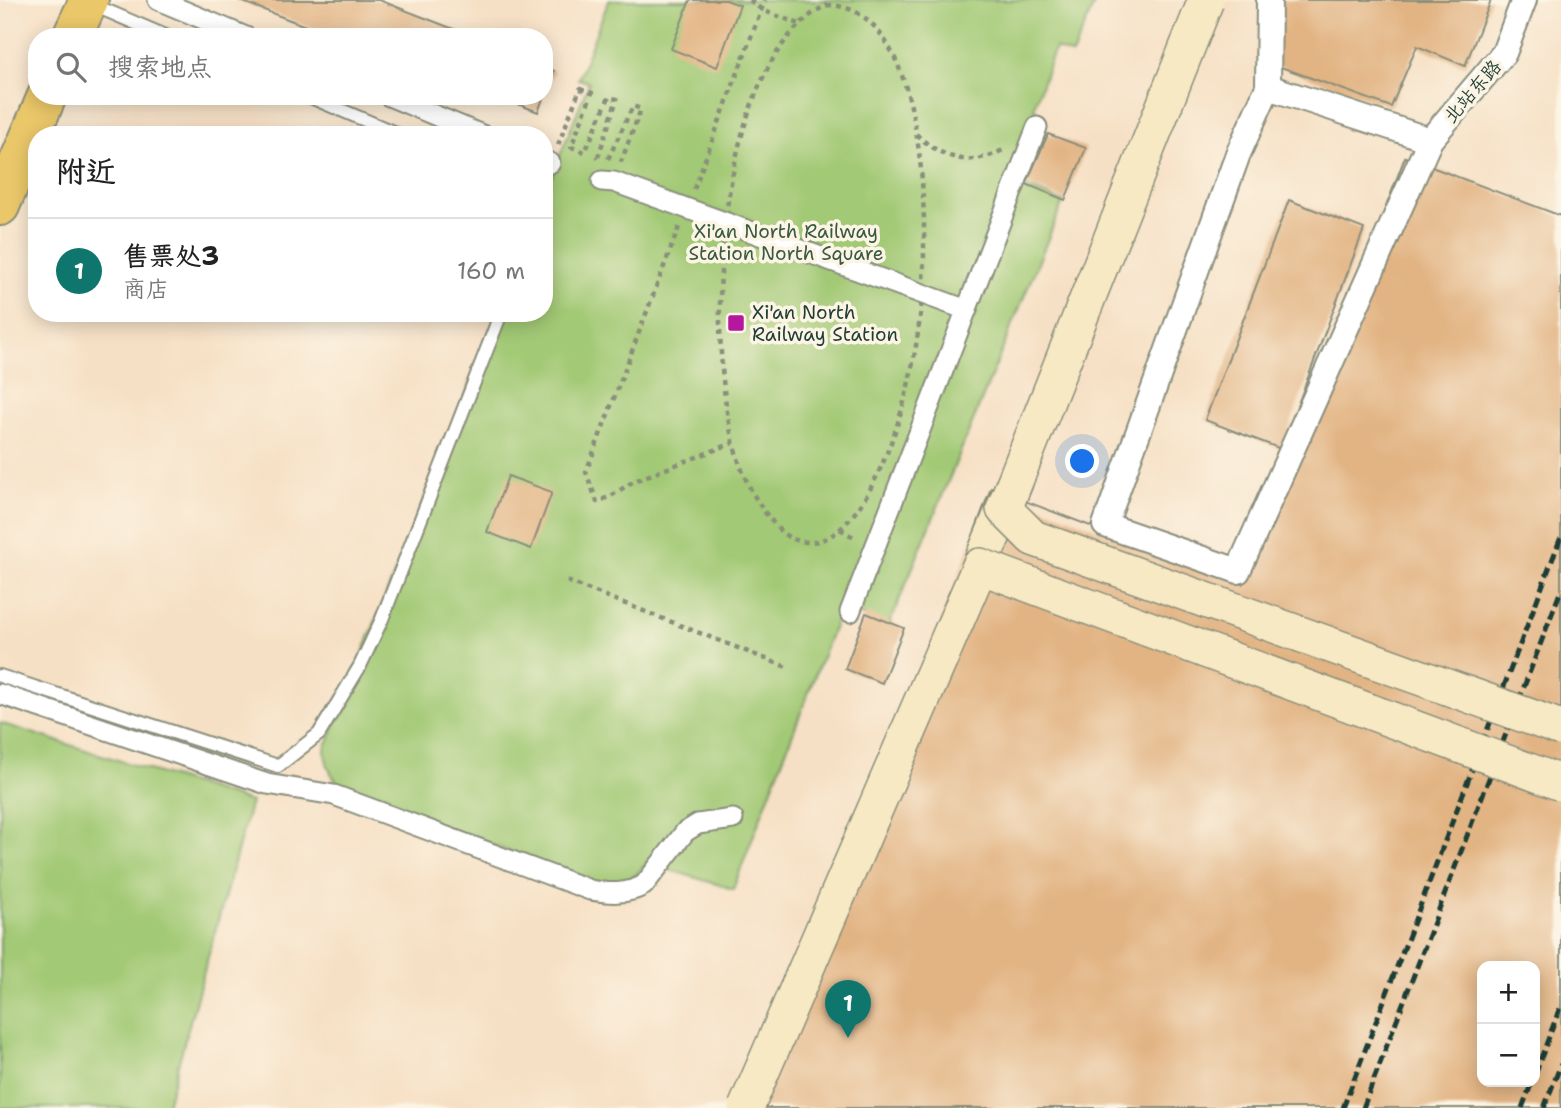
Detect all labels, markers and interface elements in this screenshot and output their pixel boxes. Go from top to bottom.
search box [28,28,553,105]
icon: search [52,48,90,86]
text: 搜索地点 [108,49,212,84]
street label: 北站东路 [1438,54,1507,128]
text: 附近 [56,151,116,192]
park label: Xi'an North Railway Station North Square [688,219,884,266]
text: 售票处3 [123,238,219,273]
text: 1 [74,256,84,286]
text: 160 m [457,256,525,286]
text: 商店 [123,274,169,304]
place label: Xi'an North Railway Station [752,300,898,347]
marker: Xi'an North Railway Station [726,313,746,333]
your location [1065,444,1099,478]
map controls [1477,961,1540,1087]
button: + [1477,961,1540,1024]
pin: 1 [825,980,871,1038]
button: − [1477,1024,1540,1087]

